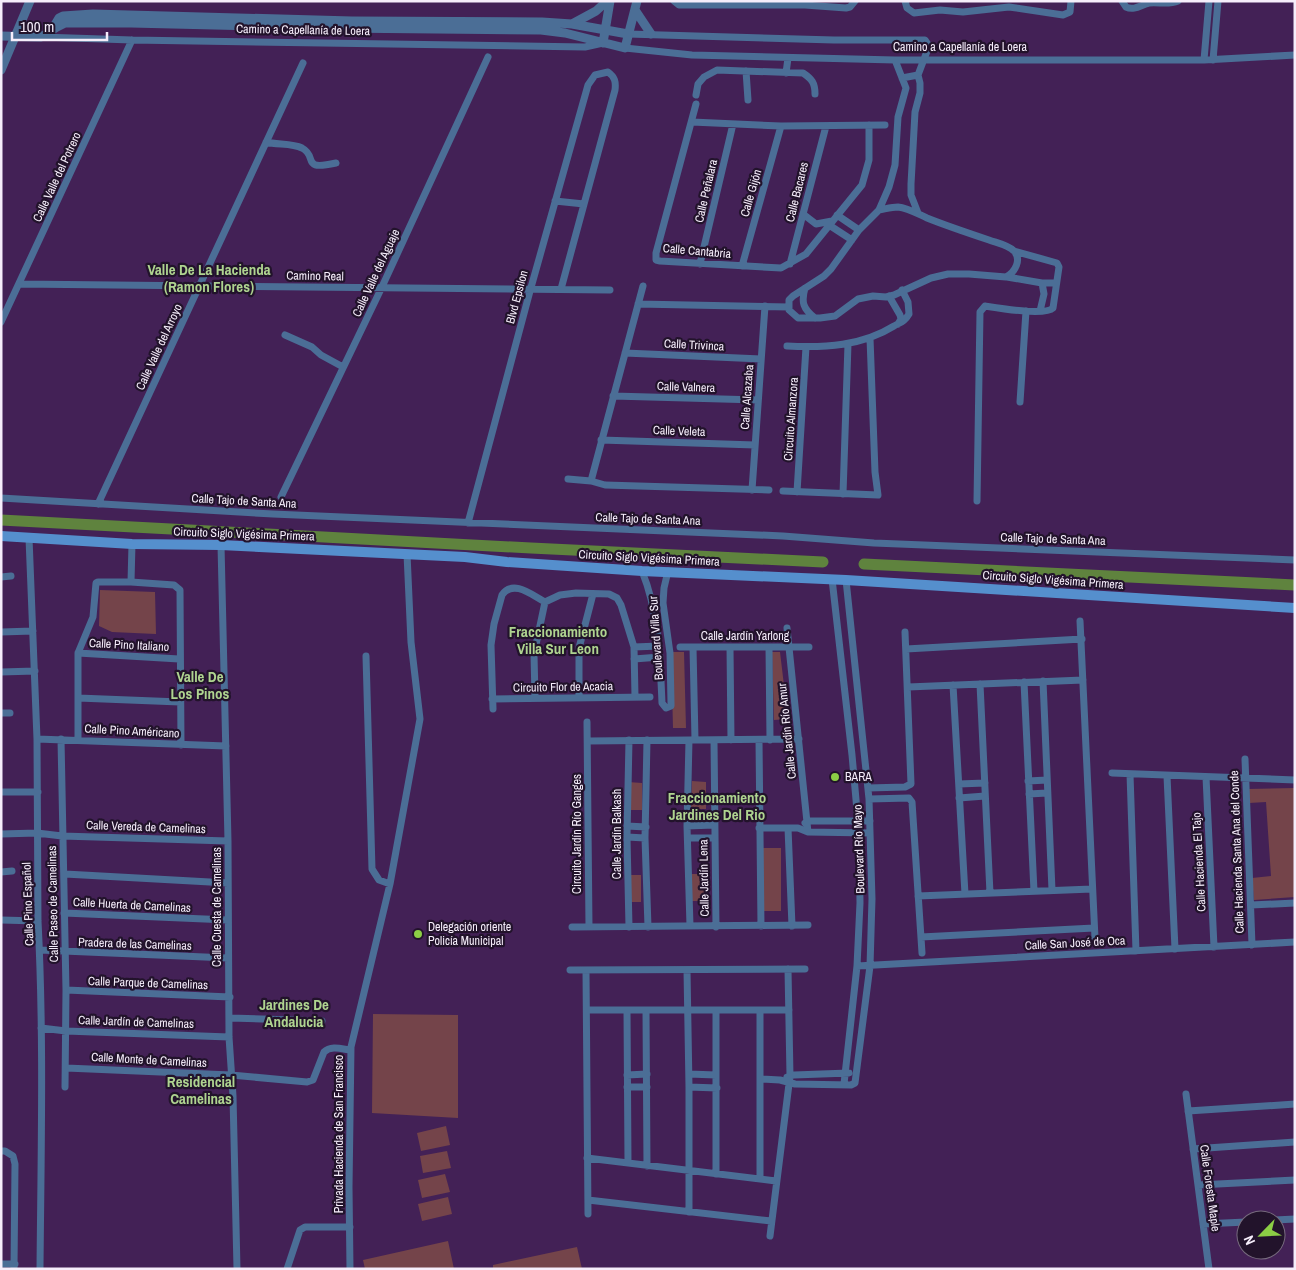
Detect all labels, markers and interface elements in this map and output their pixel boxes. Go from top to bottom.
scale bar [12,10,108,42]
text: 100 m [20,16,54,37]
street label: Camino a Capellanía de Loera [236,21,371,39]
street label: Camino a Capellanía de Loera [893,39,1028,55]
street label: Calle Valle del Potrero [29,130,85,224]
street label: Calle Peñalara [691,157,721,224]
street label: Calle Bacares [782,160,812,224]
street label: Calle Gijón [737,167,765,219]
street label: Calle Valle del Aguaje [349,227,403,319]
street label: Calle Cantabria [662,240,732,262]
district label: Valle De La Hacienda (Ramon Flores) [147,259,271,297]
street label: Camino Real [286,268,344,284]
street label: Blvd Epsilon [502,269,532,325]
street label: Calle Valle del Arroyo [132,301,186,393]
street label: Calle Trivinca [664,335,725,355]
street label: Calle Alcazaba [737,363,757,430]
street label: Circuito Almanzora [780,376,802,461]
street label: Calle Valnera [657,378,716,396]
street label: Calle Veleta [652,422,706,440]
street label: Calle Tajo de Santa Ana [191,490,297,512]
street label: Calle Tajo de Santa Ana [595,509,701,529]
street label: Circuito Siglo Vigésima Primera [173,524,316,544]
street label: Calle Tajo de Santa Ana [1000,529,1106,549]
street label: Circuito Siglo Vigésima Primera [578,546,721,570]
street label: Circuito Siglo Vigésima Primera [982,567,1125,593]
street label: Boulevard Villa Sur [645,595,667,680]
district label: Fraccionamiento Villa Sur Leon [509,621,607,659]
street label: Calle Jardín Yarlong [701,628,790,644]
street label: Calle Pino Italiano [88,635,170,655]
district label: Valle De Los Pinos [171,666,230,704]
street label: Circuito Flor de Acacia [513,678,614,696]
street label: Calle Jardín Río Amur [774,682,800,780]
street label: Calle Pino Américano [84,721,180,741]
place label: BARA [845,769,872,785]
street label: Calle Hacienda Santa Ana del Conde [1226,770,1248,934]
marker: BARA [829,771,841,783]
street label: Circuito Jardín Río Ganges [569,774,585,894]
district label: Fraccionamiento Jardines Del Rio [668,787,766,825]
street label: Calle Jardín Balkash [609,789,625,879]
street label: Boulevard Río Mayo [849,804,869,894]
street label: Calle Hacienda El Tajo [1188,812,1210,912]
street label: Calle Vereda de Camelinas [86,817,206,837]
street label: Calle Jardín Lena [695,839,713,917]
street label: Calle Paseo de Camelinas [44,846,62,962]
street label: Calle Cuesta de Camelinas [209,847,225,967]
street label: Calle Pino Español [19,862,37,946]
street label: Calle Huerta de Camelinas [73,894,191,916]
place label: Delegación oriente Policía Municipal [428,919,511,949]
marker: Delegación oriente Policía Municipal [412,928,424,940]
street label: Calle San José de Oca [1024,932,1126,954]
street label: Pradera de las Camelinas [78,934,192,954]
street label: Calle Parque de Camelinas [88,973,208,993]
district label: Jardines De Andalucia [259,994,329,1032]
street label: Calle Jardín de Camelinas [78,1012,194,1032]
street label: Calle Monte de Camelinas [91,1049,207,1071]
street label: Privada Hacienda de San Francisco [331,1055,347,1213]
district label: Residencial Camelinas [167,1071,235,1109]
street label: Calle Foresta Maple [1196,1144,1224,1232]
north arrow [1236,1210,1286,1260]
text: N [1239,1233,1259,1248]

